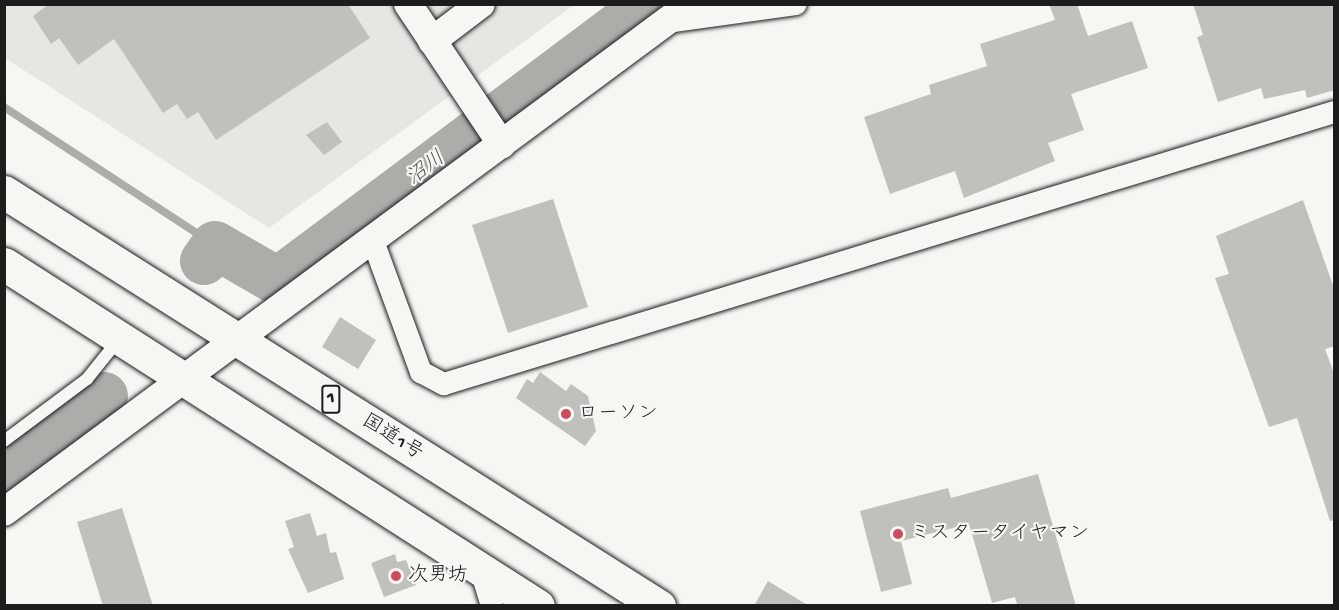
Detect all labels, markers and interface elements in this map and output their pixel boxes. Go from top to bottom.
water label: 沼川 [403,147,451,193]
road number: 1 [320,384,342,414]
place label: ローソン [578,402,658,426]
marker: ローソン [559,407,573,421]
street label: 国道1号 [357,410,427,466]
place label: ミスタータイヤマン [910,522,1090,546]
marker: ミスタータイヤマン [891,527,905,541]
place label: 次男坊 [408,564,468,588]
marker: 次男坊 [389,569,403,583]

